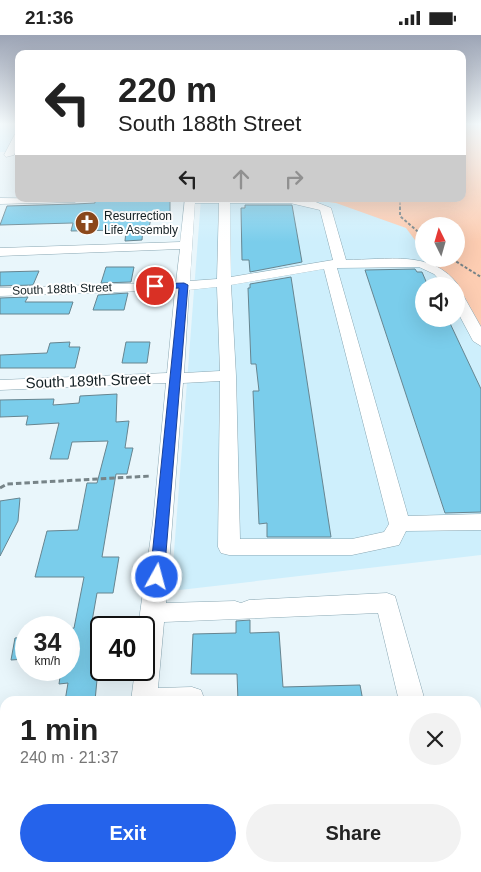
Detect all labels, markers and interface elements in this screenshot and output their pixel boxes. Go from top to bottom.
text: 21:36 [25,7,74,28]
icon: left [35,70,100,135]
text: 220 m [118,70,217,109]
text: South 188th Street [118,111,301,136]
icon: left [174,165,202,193]
icon: ahead [227,165,255,193]
icon: right [280,165,308,193]
place label: Resurrection Life Assembly [104,209,178,237]
church icon: Resurrection Life Assembly [74,210,100,236]
north arrow [415,217,465,267]
map controls [415,217,465,327]
pin [134,265,176,307]
icon: arrive [141,272,169,300]
button: sound [415,277,465,327]
street label: South 188th Street [12,280,113,298]
street label: South 189th Street [25,370,152,391]
position arrow [130,550,182,602]
speed limit sign: 40 [90,616,155,681]
text: 34 [34,628,61,656]
text: km/h [34,654,61,668]
text: 1 min [20,713,98,746]
button: close [409,713,461,765]
text: 240 m · 21:37 [20,749,119,766]
button: Exit [20,804,236,862]
button: Share [246,804,461,862]

